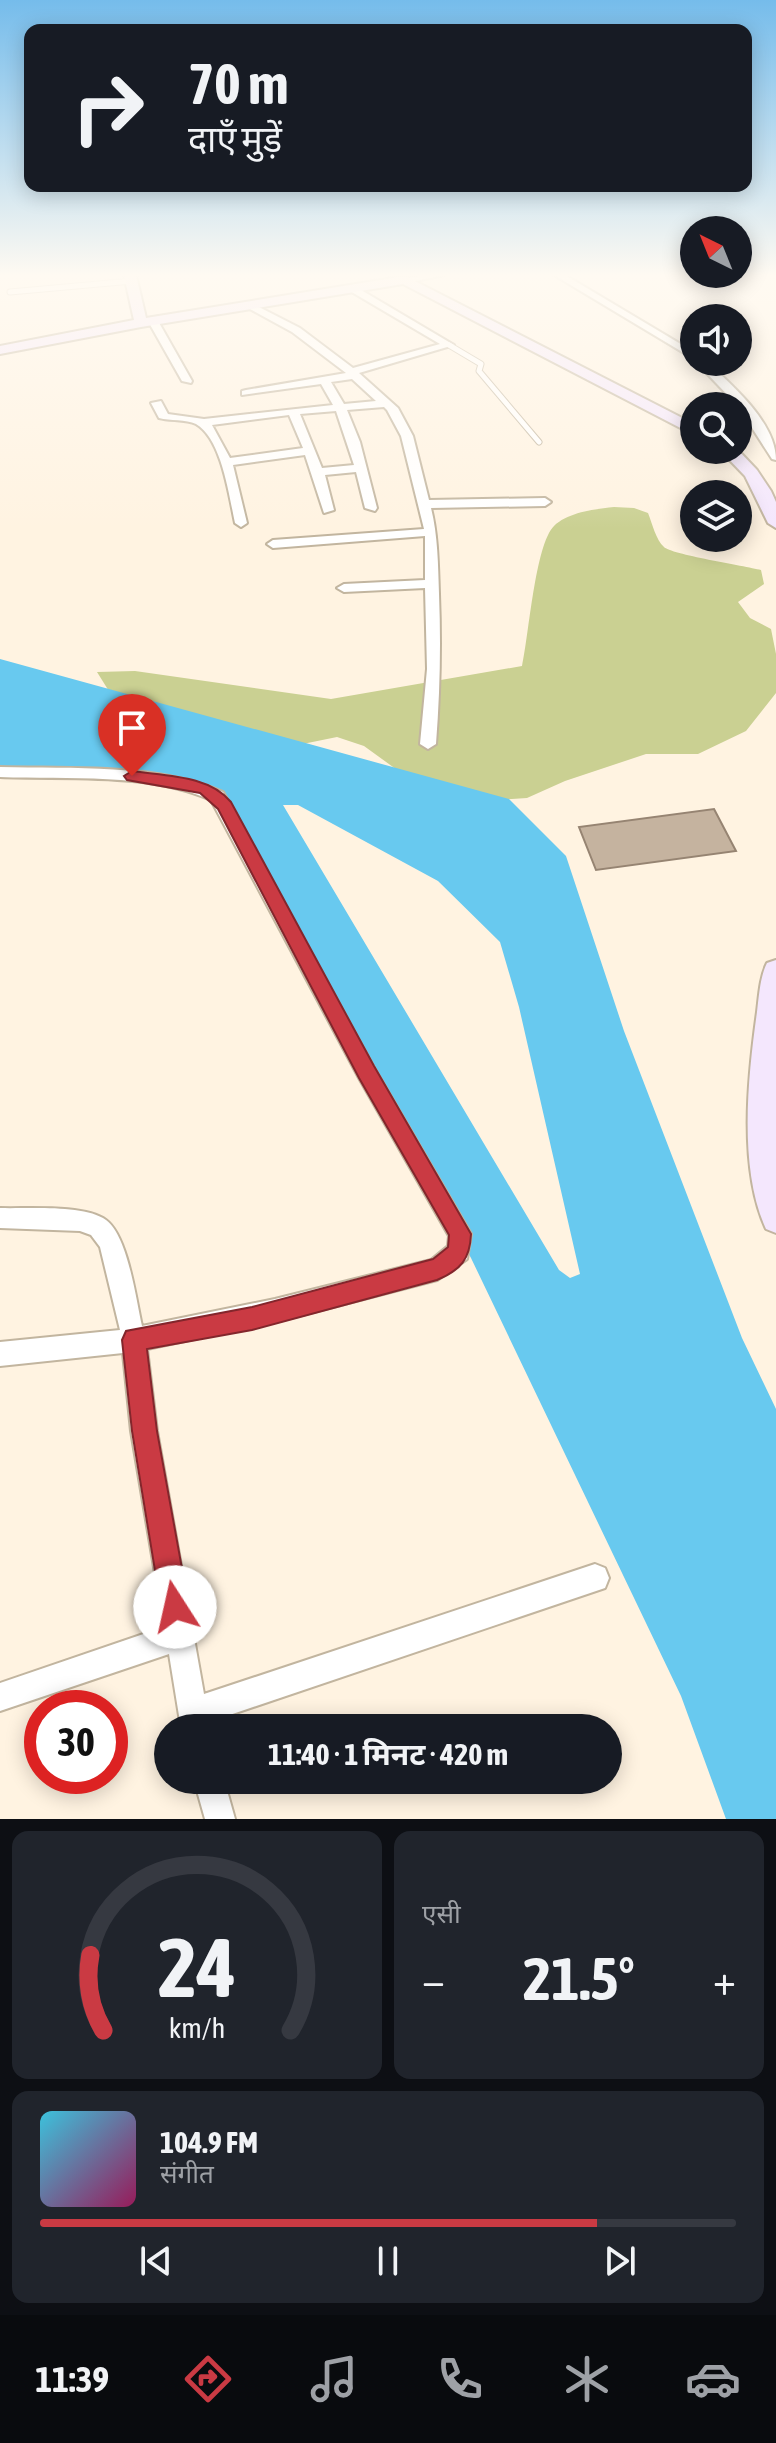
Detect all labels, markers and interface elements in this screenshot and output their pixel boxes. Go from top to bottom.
text: 70 m [188,52,289,116]
icon: right [56,56,160,160]
text: दाएँ मुड़ें [188,118,282,160]
north arrow [680,216,752,288]
map controls [680,216,752,552]
button: sound [680,304,752,376]
button: search [680,392,752,464]
button: layers [680,480,752,552]
pin [98,694,166,776]
icon: arrive [110,706,154,750]
position arrow [133,1565,217,1649]
speed limit sign: 30 [24,1690,128,1794]
text: 11:40 · 1 मिनट · 420 m [268,1737,508,1771]
text: एसी [422,1899,461,1929]
text: 24 [158,1919,236,2015]
text: 21.5° [523,1944,635,2013]
text: − [422,1954,445,2004]
text: + [713,1954,736,2004]
text: km/h [169,2011,225,2044]
text: 104.9 FM [160,2125,258,2159]
text: संगीत [160,2159,214,2189]
icon: previous [134,2239,178,2283]
icon: pause [366,2239,410,2283]
icon: next [598,2239,642,2283]
icon: directions [180,2351,236,2407]
icon: music [306,2351,362,2407]
icon: phone [432,2351,488,2407]
icon: climate [559,2351,615,2407]
icon: car [685,2351,741,2407]
text: 11:39 [35,2358,109,2400]

